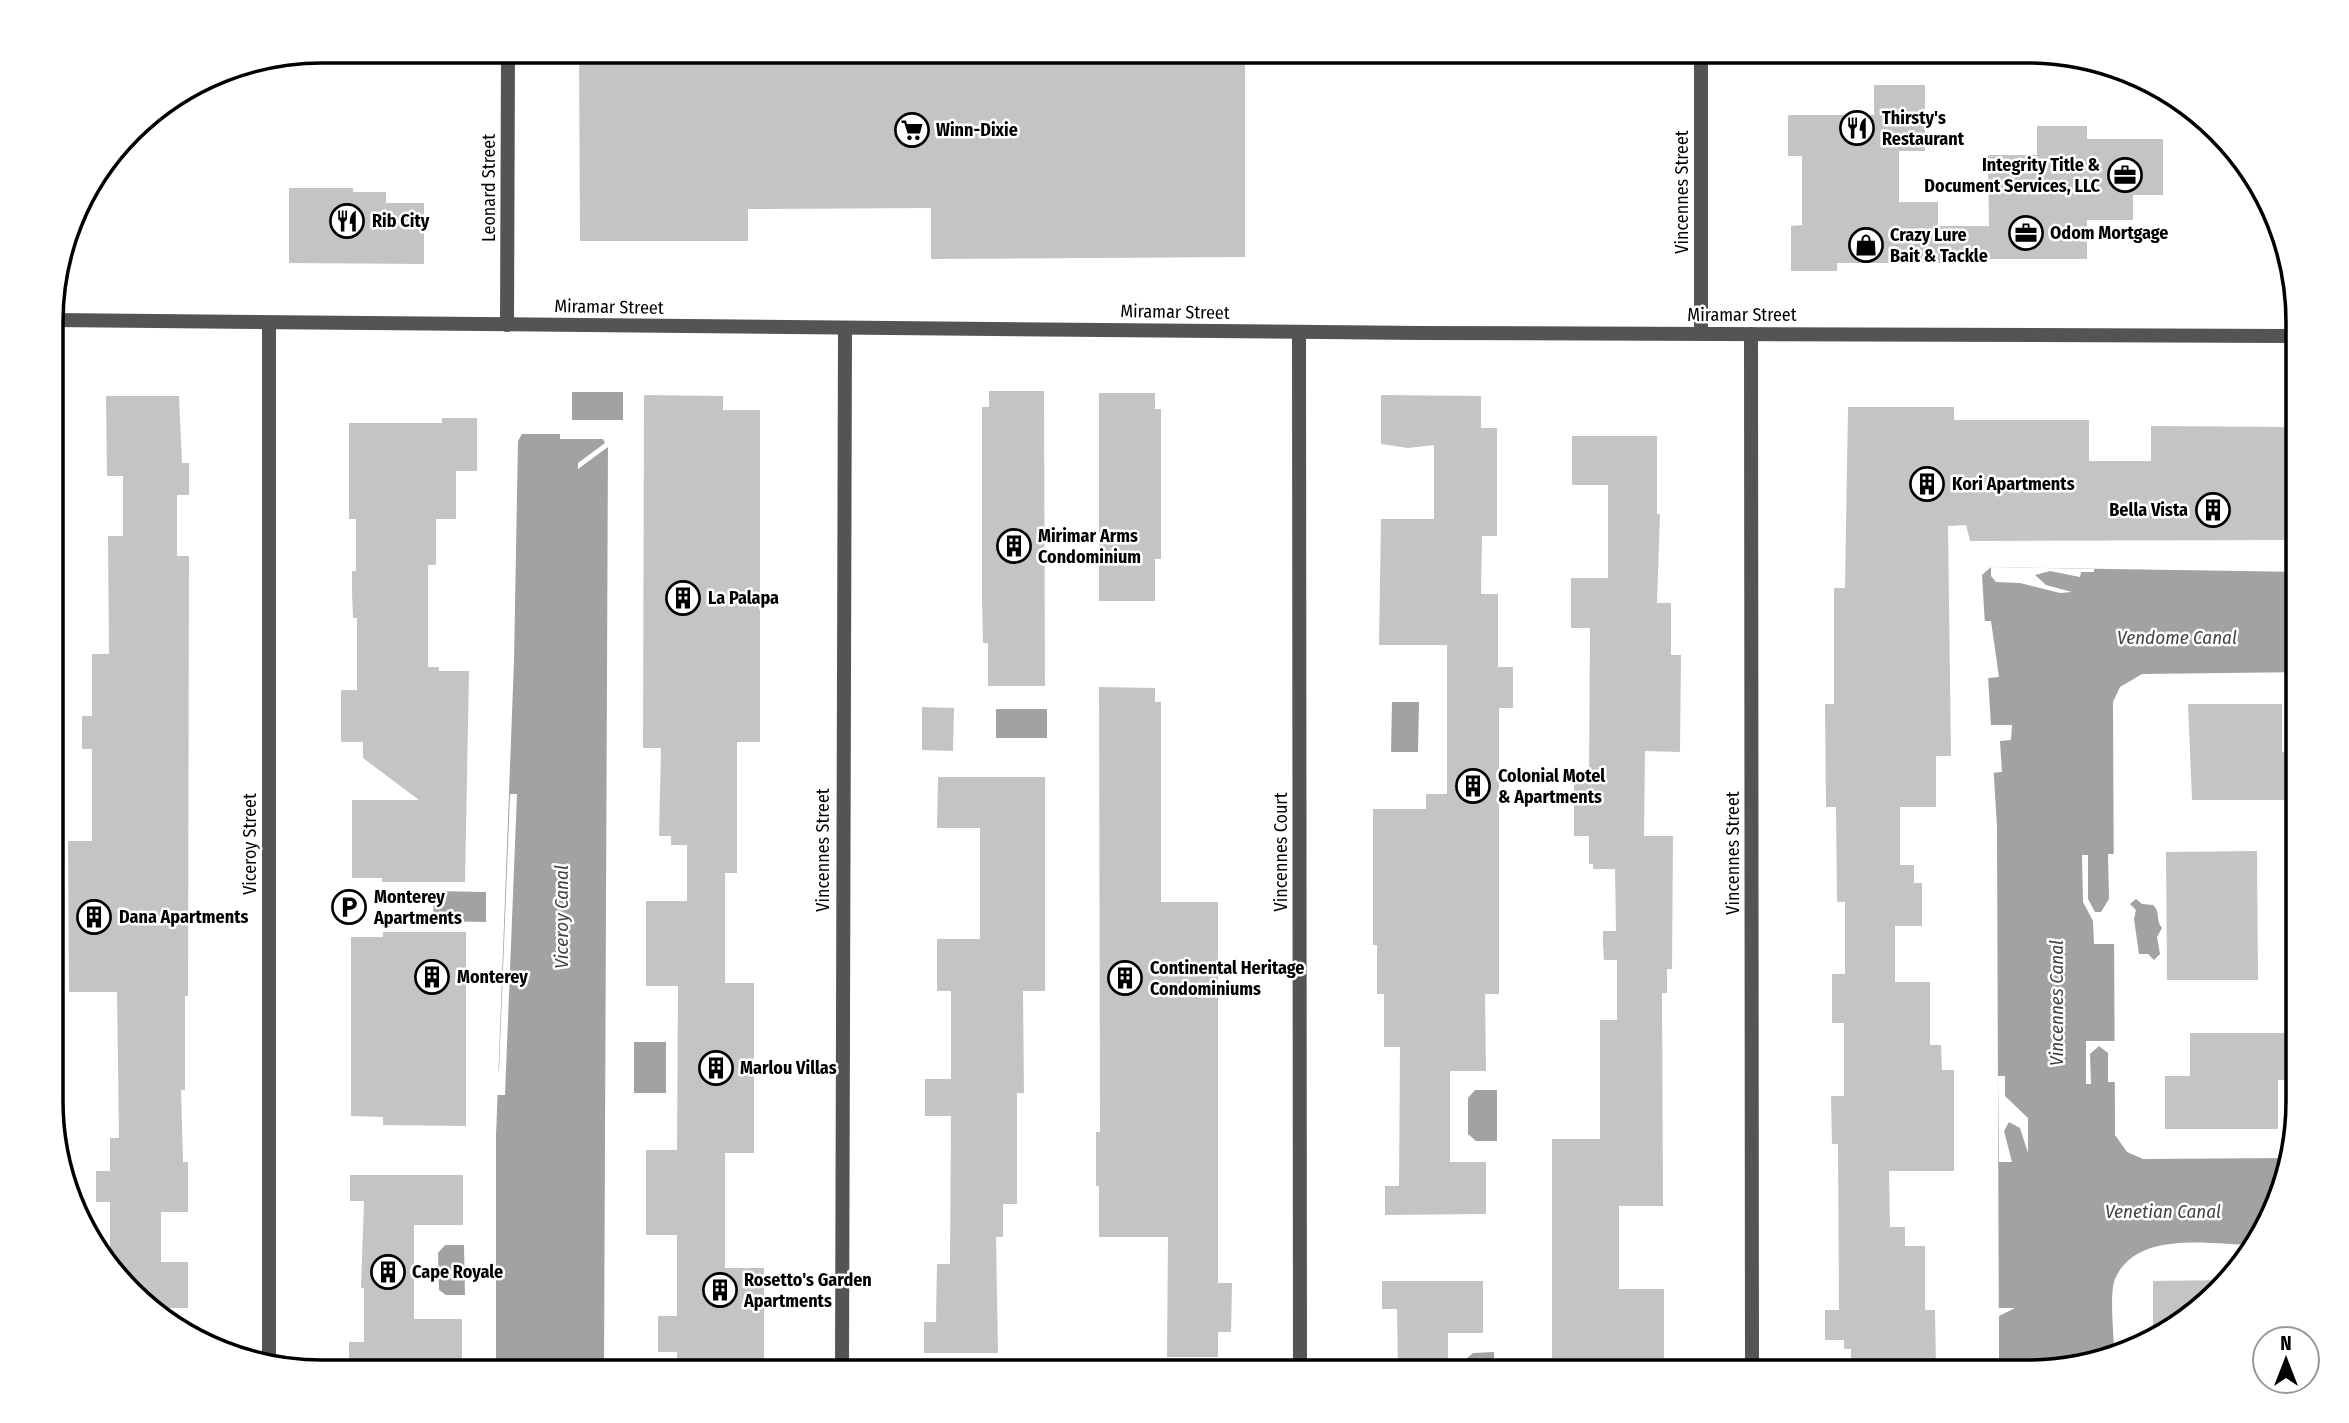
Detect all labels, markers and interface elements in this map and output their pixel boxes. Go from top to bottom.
place label: Thirsty's Restaurant [1882,107,1965,150]
restaurant icon: Thirsty's Restaurant [1838,109,1876,147]
supermarket icon: Winn-Dixie [893,111,931,149]
place label: Winn-Dixie [936,119,1018,141]
street label: Vincennes Street [1671,130,1693,254]
street label: Leonard Street [478,134,500,242]
place label: Integrity Title & Document Services, LLC [1924,154,2101,197]
office icon: Integrity Title & Document Services, LLC [2106,156,2144,194]
restaurant icon: Rib City [328,202,366,240]
place label: Rib City [372,210,430,232]
office icon: Odom Mortgage [2007,214,2045,252]
place label: Odom Mortgage [2050,222,2168,244]
place label: Crazy Lure Bait & Tackle [1890,224,1988,267]
shop icon: Crazy Lure Bait & Tackle [1847,226,1885,264]
street label: Miramar Street [554,295,664,319]
street label: Miramar Street [1120,300,1230,324]
street label: Miramar Street [1687,304,1797,326]
building icon: Kori Apartments [1908,465,1946,503]
place label: Kori Apartments [1952,473,2075,495]
building icon: Bella Vista [2194,491,2232,529]
place label: Bella Vista [2109,499,2188,521]
place label: Mirimar Arms Condominium [1038,525,1141,568]
building icon: Mirimar Arms Condominium [995,527,1033,565]
building icon: La Palapa [664,579,702,617]
place label: La Palapa [708,587,779,609]
water label: Vendome Canal [2117,626,2237,649]
place label: Colonial Motel & Apartments [1498,765,1605,808]
building icon: Colonial Motel & Apartments [1454,767,1492,805]
street label: Vincennes Street [812,788,834,912]
street label: Vincennes Street [1722,791,1744,915]
street label: Vincennes Court [1270,792,1292,912]
street label: Viceroy Street [239,793,261,895]
water label: Viceroy Canal [550,865,573,969]
place label: Monterey Apartments [373,886,462,929]
parking icon: Monterey Apartments [330,888,368,926]
building icon: Dana Apartments [75,898,113,936]
place label: Dana Apartments [119,906,248,928]
water label: Vincennes Canal [2045,940,2068,1066]
place label: Continental Heritage Condominiums [1150,957,1305,1000]
building icon: Monterey [413,958,451,996]
building icon: Continental Heritage Condominiums [1106,959,1144,997]
place label: Monterey [457,966,528,988]
building icon: Marlou Villas [697,1049,735,1087]
place label: Marlou Villas [740,1057,837,1079]
water label: Venetian Canal [2105,1200,2221,1223]
building icon: Cape Royale [369,1253,407,1291]
place label: Cape Royale [412,1261,503,1283]
place label: Rosetto's Garden Apartments [743,1269,872,1312]
building icon: Rosetto's Garden Apartments [701,1271,739,1309]
north arrow [2251,1325,2321,1395]
text: N [2280,1332,2292,1355]

